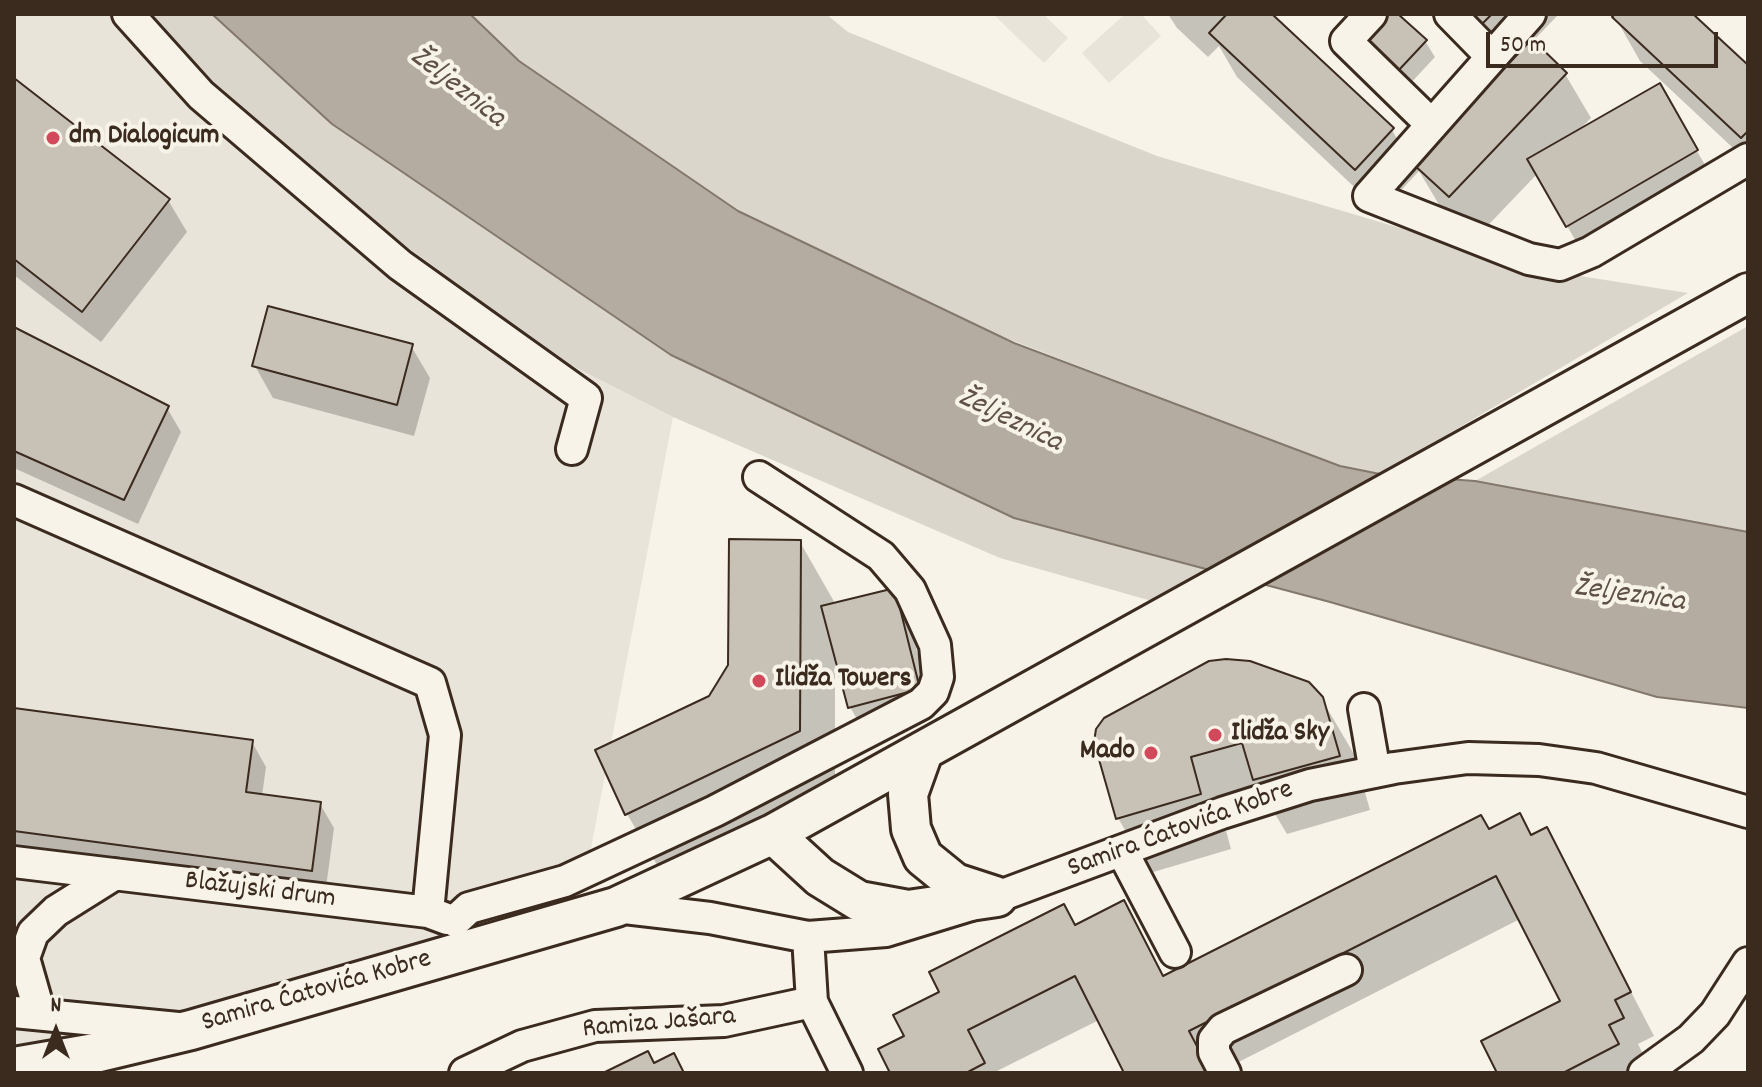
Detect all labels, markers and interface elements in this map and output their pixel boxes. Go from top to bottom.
scale bar [1490,16,1722,66]
text: 50 m [1500,29,1546,63]
water label: Željeznica [401,40,511,138]
place label: dm Dialogicum [69,121,220,155]
marker: dm Dialogicum [44,129,62,147]
water label: Željeznica [951,381,1067,463]
water label: Željeznica [1571,571,1687,623]
place label: Ilidža Towers [775,664,911,698]
marker: Ilidža Towers [750,672,768,690]
place label: Ilidža Sky [1231,718,1329,752]
marker: Ilidža Sky [1206,726,1224,744]
place label: Mado [1080,736,1135,770]
marker: Mado [1142,744,1160,762]
street label: Samira Ćatovića Kobre [1064,775,1298,887]
street label: Blažujski drum [183,866,337,918]
street label: Samira Ćatovića Kobre [198,944,436,1042]
north arrow [16,991,96,1071]
text: N [51,991,61,1022]
street label: Ramiza Jašara [581,1002,737,1048]

